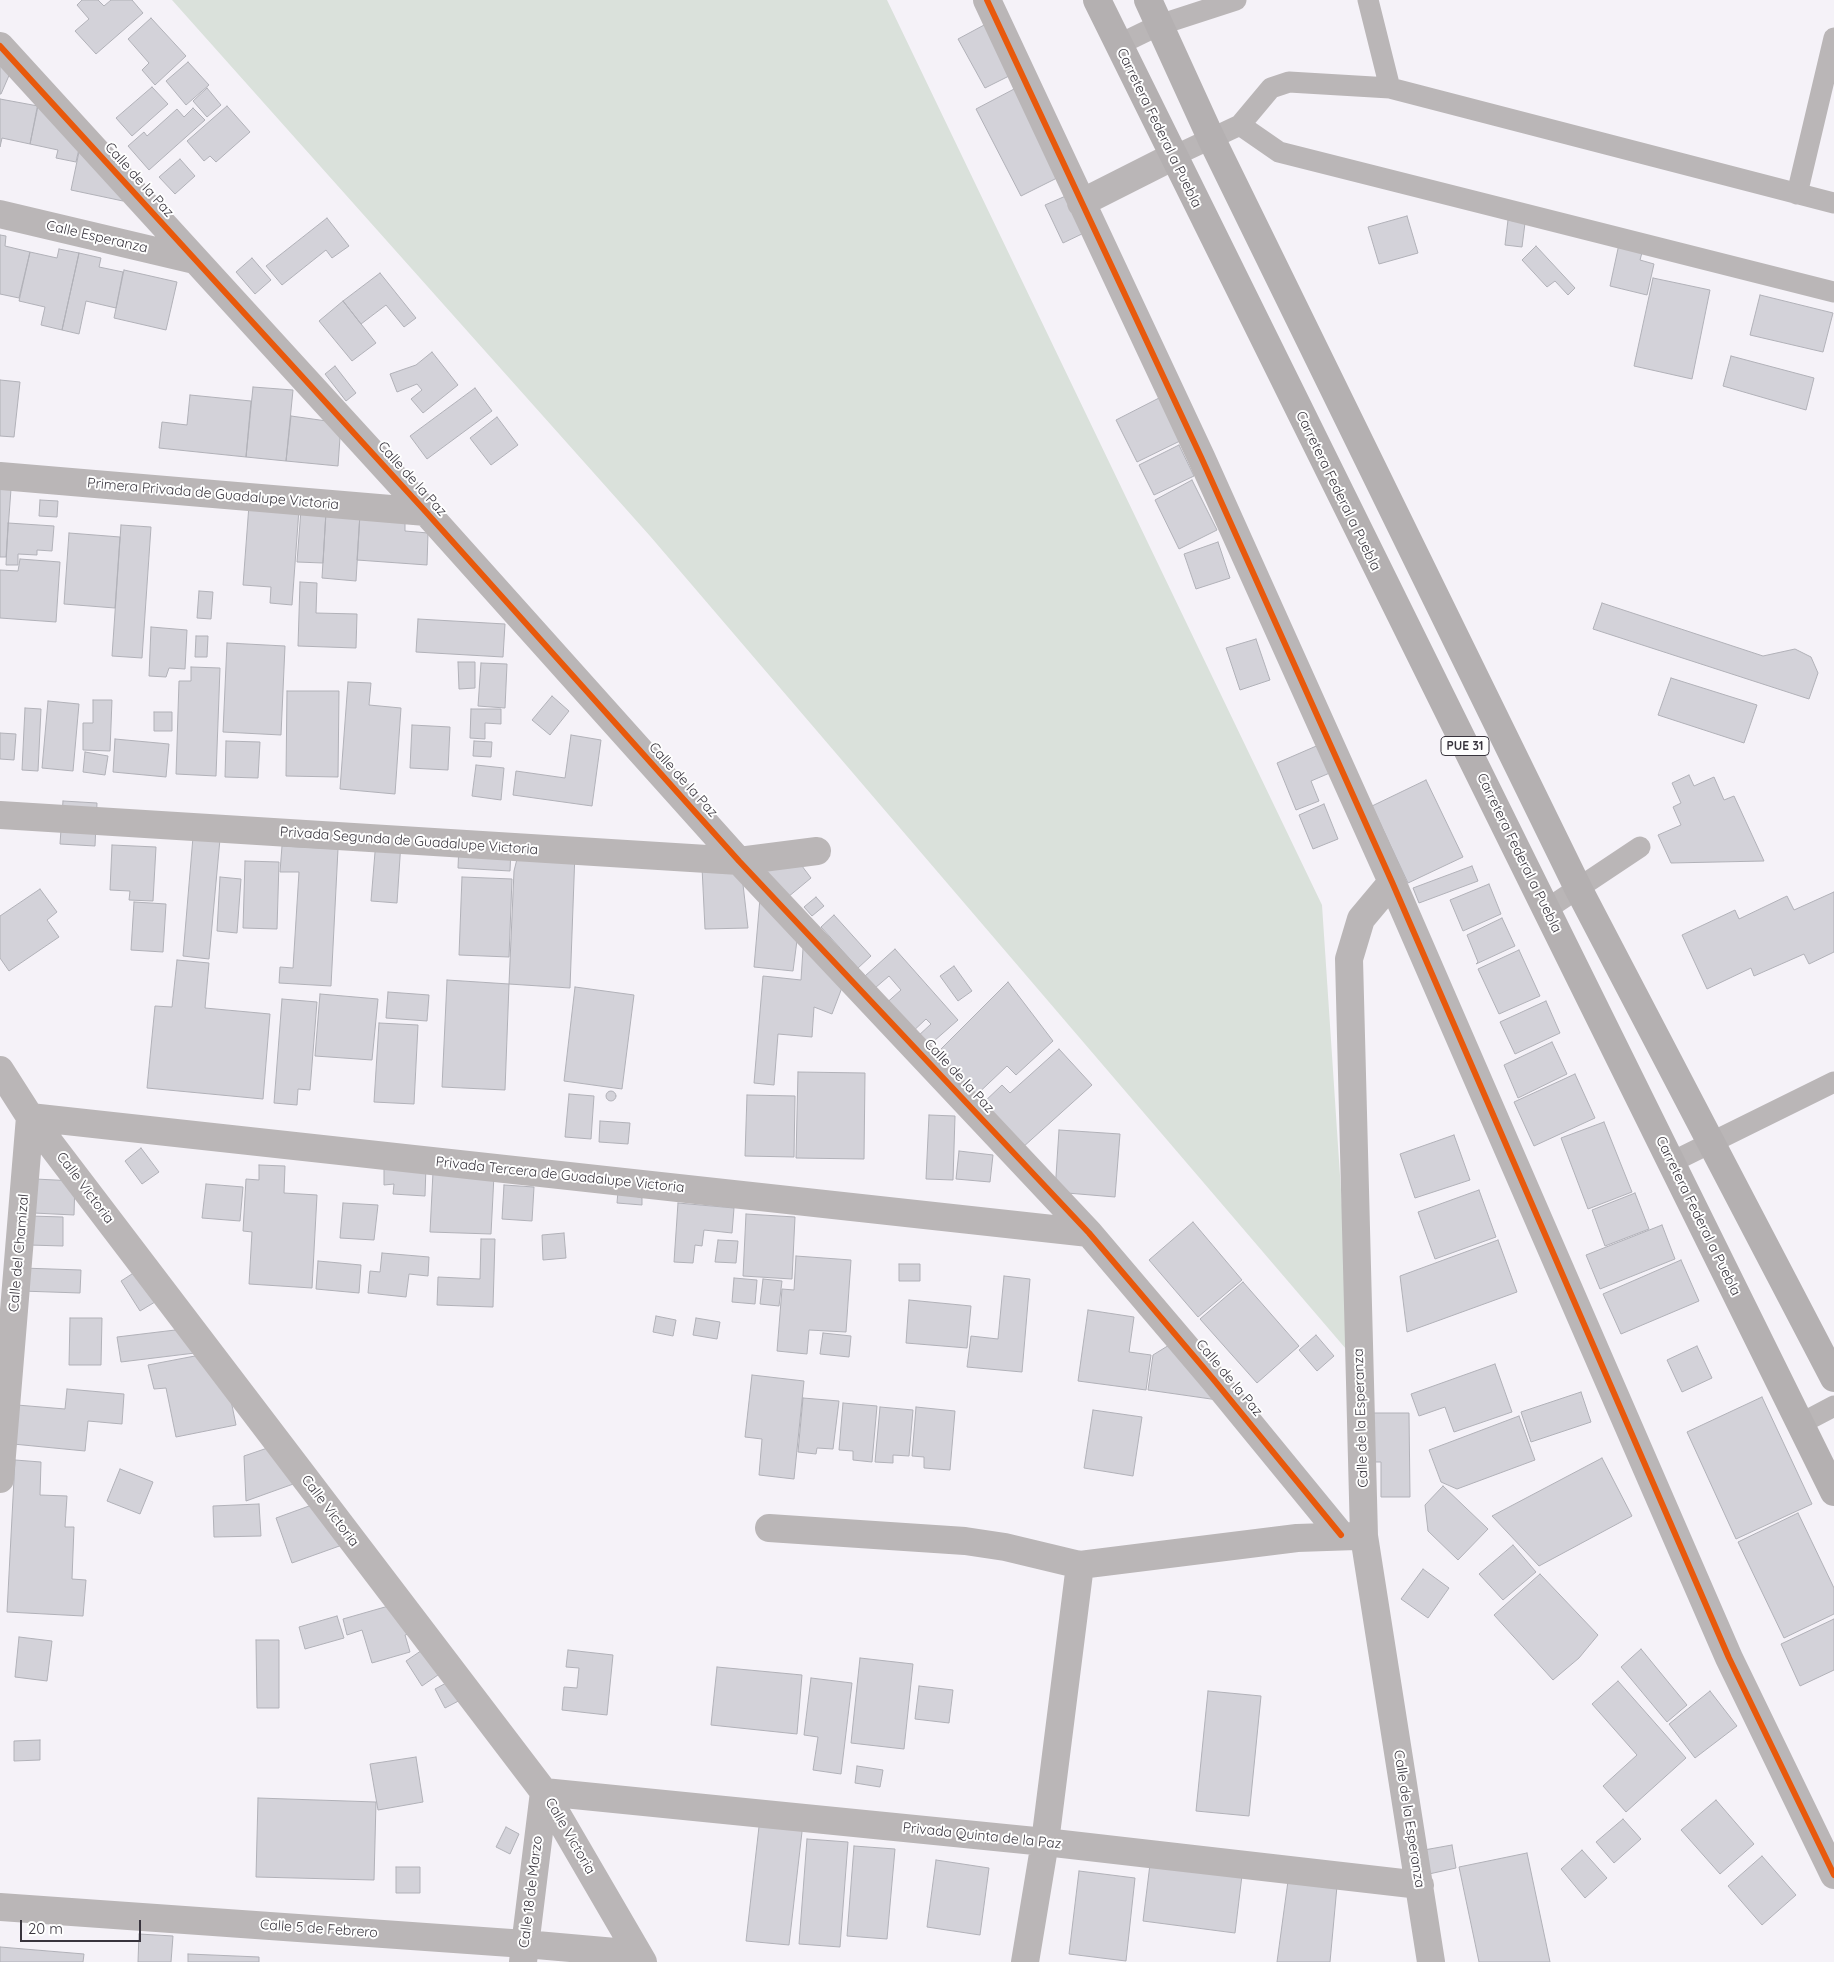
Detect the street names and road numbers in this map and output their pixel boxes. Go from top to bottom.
street label: Carretera Federal a Puebla [1113,45,1205,211]
street label: Calle de la Paz [101,139,177,221]
street label: Calle Esperanza [45,217,149,257]
street label: Carretera Federal a Puebla [1292,408,1384,574]
street label: Calle de la Paz [374,438,450,520]
street label: Primera Privada de Guadalupe Victoria [86,475,340,513]
road number: PUE 31 [1441,736,1489,756]
street label: Calle de la Paz [645,739,721,821]
street label: Carretera Federal a Puebla [1473,770,1565,936]
street label: Privada Segunda de Guadalupe Victoria [279,824,539,858]
street label: Calle de la Paz [921,1036,997,1116]
street label: Carretera Federal a Puebla [1652,1133,1744,1299]
street label: Calle Victoria [53,1149,117,1227]
street label: Privada Tercera de Guadalupe Victoria [435,1154,685,1196]
street label: Calle del Chamizal [5,1193,33,1313]
street label: Calle de la Paz [1192,1336,1266,1420]
street label: Calle de la Esperanza [1350,1348,1372,1488]
street label: Calle Victoria [298,1472,362,1550]
street label: Calle de la Esperanza [1390,1749,1428,1889]
street label: Calle Victoria [541,1795,599,1877]
street label: Privada Quinta de la Paz [902,1819,1062,1853]
street label: Calle 18 de Marzo [516,1835,546,1949]
street label: Calle 5 de Febrero [260,1917,378,1941]

